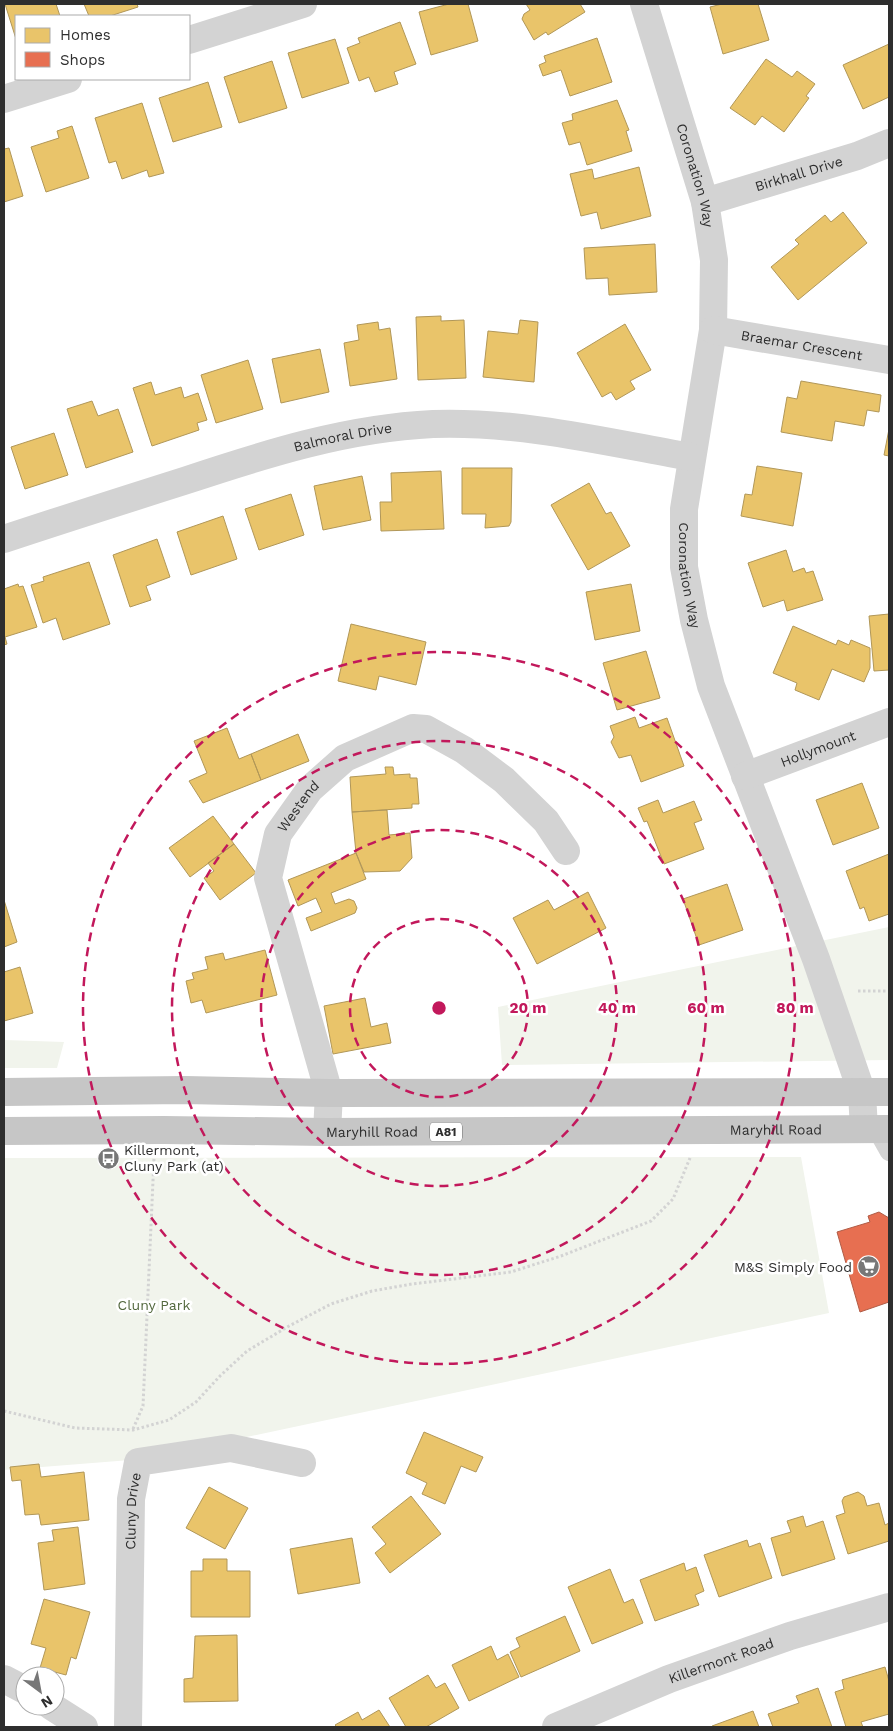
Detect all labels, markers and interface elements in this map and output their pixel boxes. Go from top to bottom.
legend [15,15,190,80]
text: Homes [60,26,111,44]
text: Shops [60,51,105,69]
street label: Coronation Way [673,122,717,229]
street label: Birkhall Drive [753,153,845,194]
street label: Braemar Crescent [740,327,864,363]
street label: Balmoral Drive [292,420,393,455]
street label: Coronation Way [676,522,704,631]
street label: Hollymount [778,727,858,770]
street label: Westend [274,777,322,835]
centre of rings [430,999,448,1017]
text: 20 m [509,999,547,1017]
text: 40 m [598,999,636,1017]
text: 60 m [687,999,725,1017]
text: 80 m [776,999,814,1017]
street label: Maryhill Road [730,1121,822,1138]
road number: A81 [430,1122,462,1142]
street label: Maryhill Road [326,1124,418,1140]
place label: Killermont, Cluny Park (at) [124,1142,224,1174]
bus stop icon: Killermont, Cluny Park (at) [96,1146,120,1170]
supermarket icon: M&S Simply Food [856,1255,880,1279]
place label: M&S Simply Food [734,1259,852,1275]
park label: Cluny Park [118,1297,190,1313]
street label: Cluny Drive [122,1471,144,1550]
street label: Killermont Road [666,1634,776,1687]
north arrow [15,1666,65,1716]
text: N [38,1692,56,1712]

